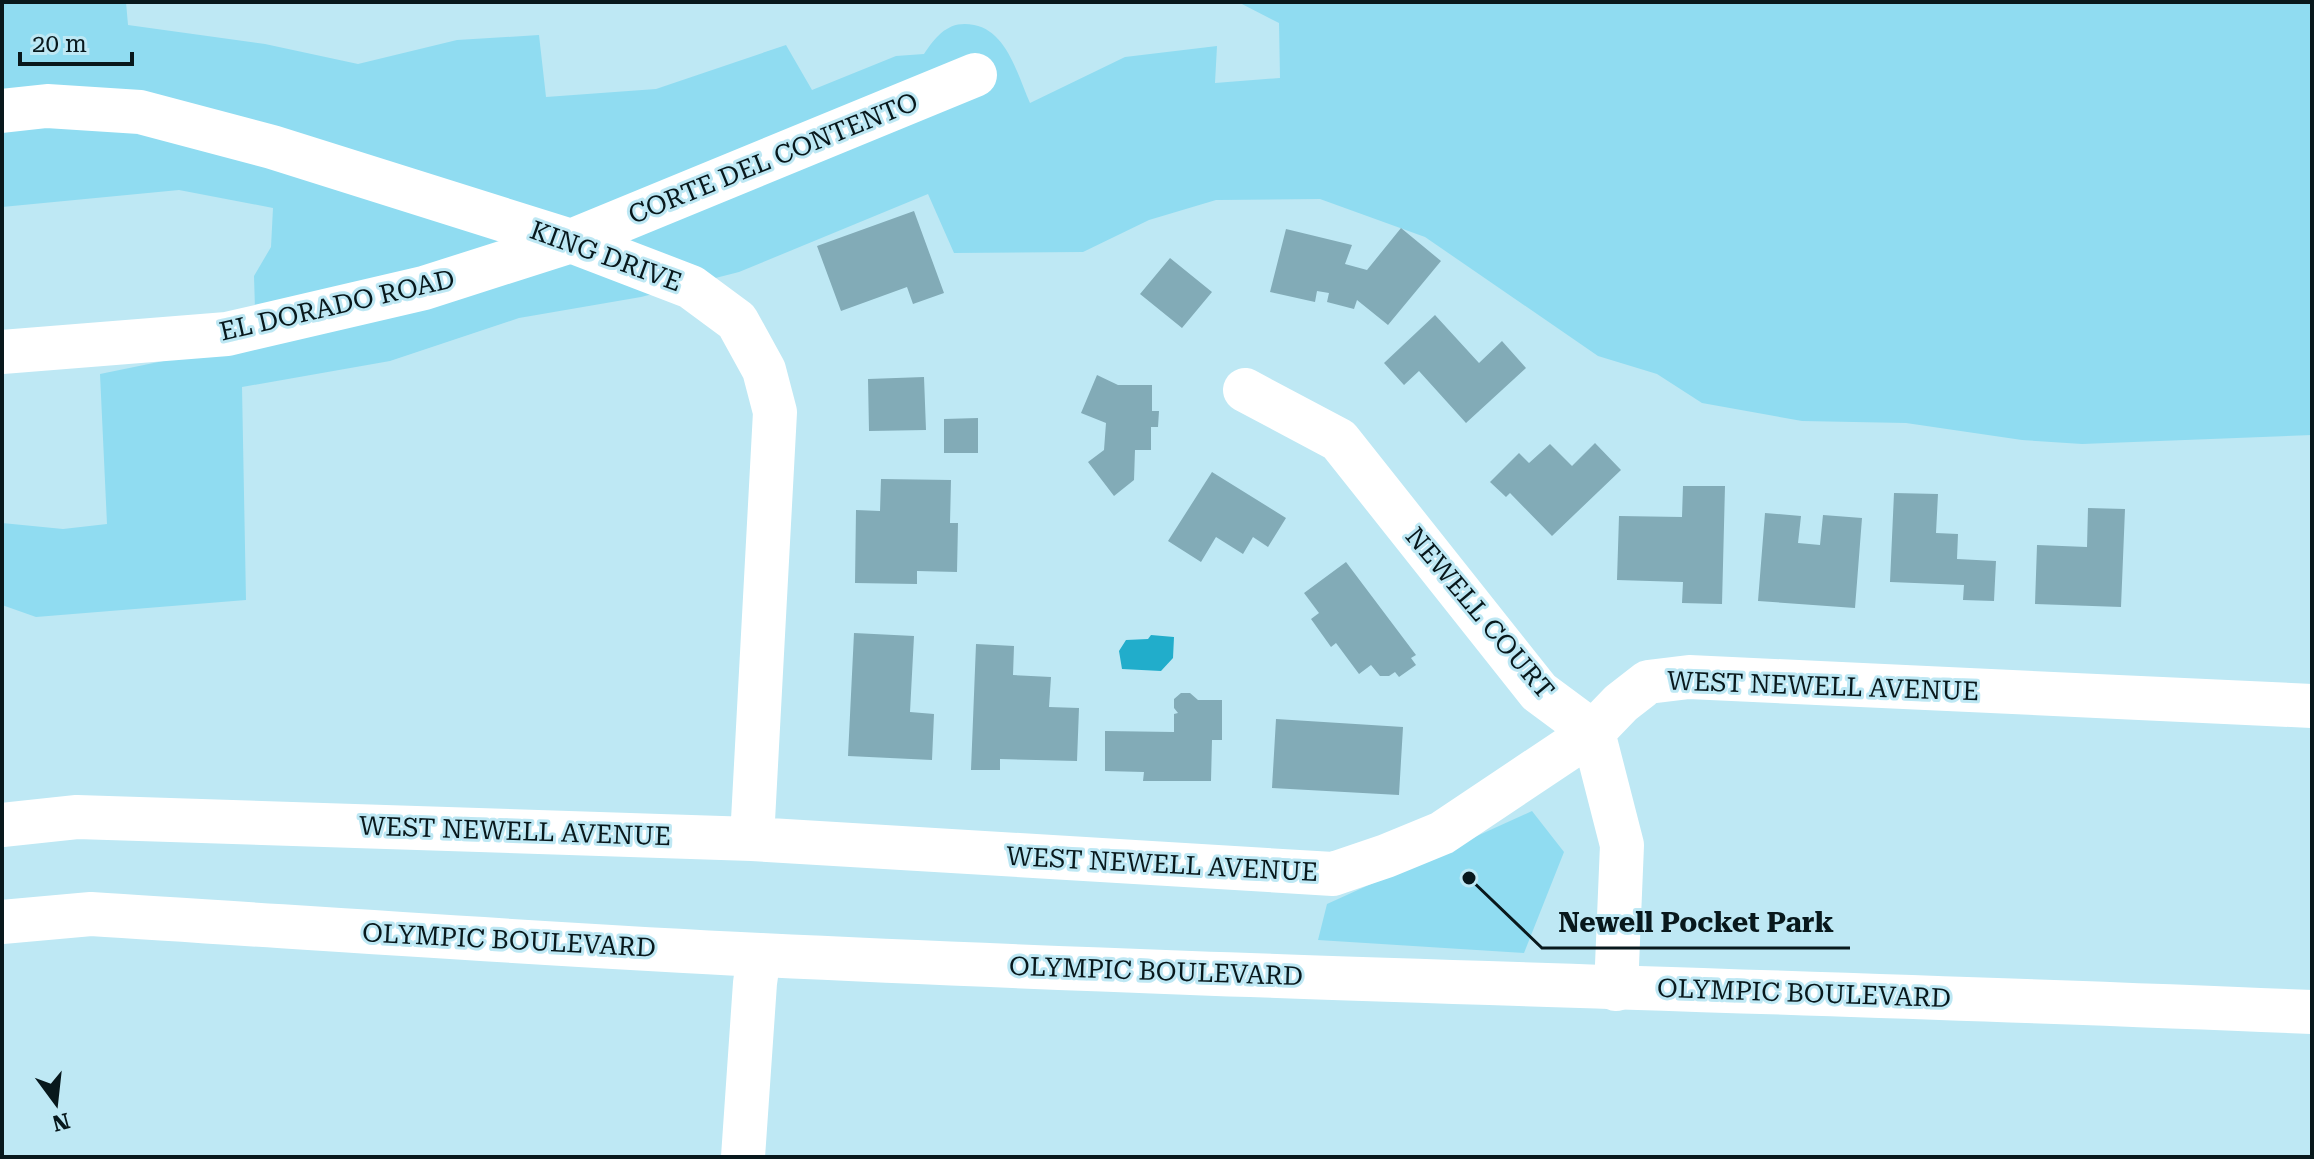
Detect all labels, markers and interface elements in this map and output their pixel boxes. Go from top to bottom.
scale bar [20,16,132,66]
text: 20 m [32,30,87,58]
street label: CORTE DEL CONTENTO [624,86,922,230]
street label: KING DRIVE [526,215,686,297]
street label: EL DORADO ROAD [217,263,457,347]
street label: NEWELL COURT [1400,521,1560,705]
street label: WEST NEWELL AVENUE [1667,666,1979,706]
street label: WEST NEWELL AVENUE [359,811,671,851]
street label: WEST NEWELL AVENUE [1005,841,1319,887]
callout: Newell Pocket Park [1542,896,1850,948]
text: Newell Pocket Park [1558,906,1834,939]
street label: OLYMPIC BOULEVARD [361,917,657,963]
street label: OLYMPIC BOULEVARD [1009,951,1303,991]
street label: OLYMPIC BOULEVARD [1657,973,1951,1013]
north arrow [16,1063,96,1143]
text: N [50,1108,72,1136]

